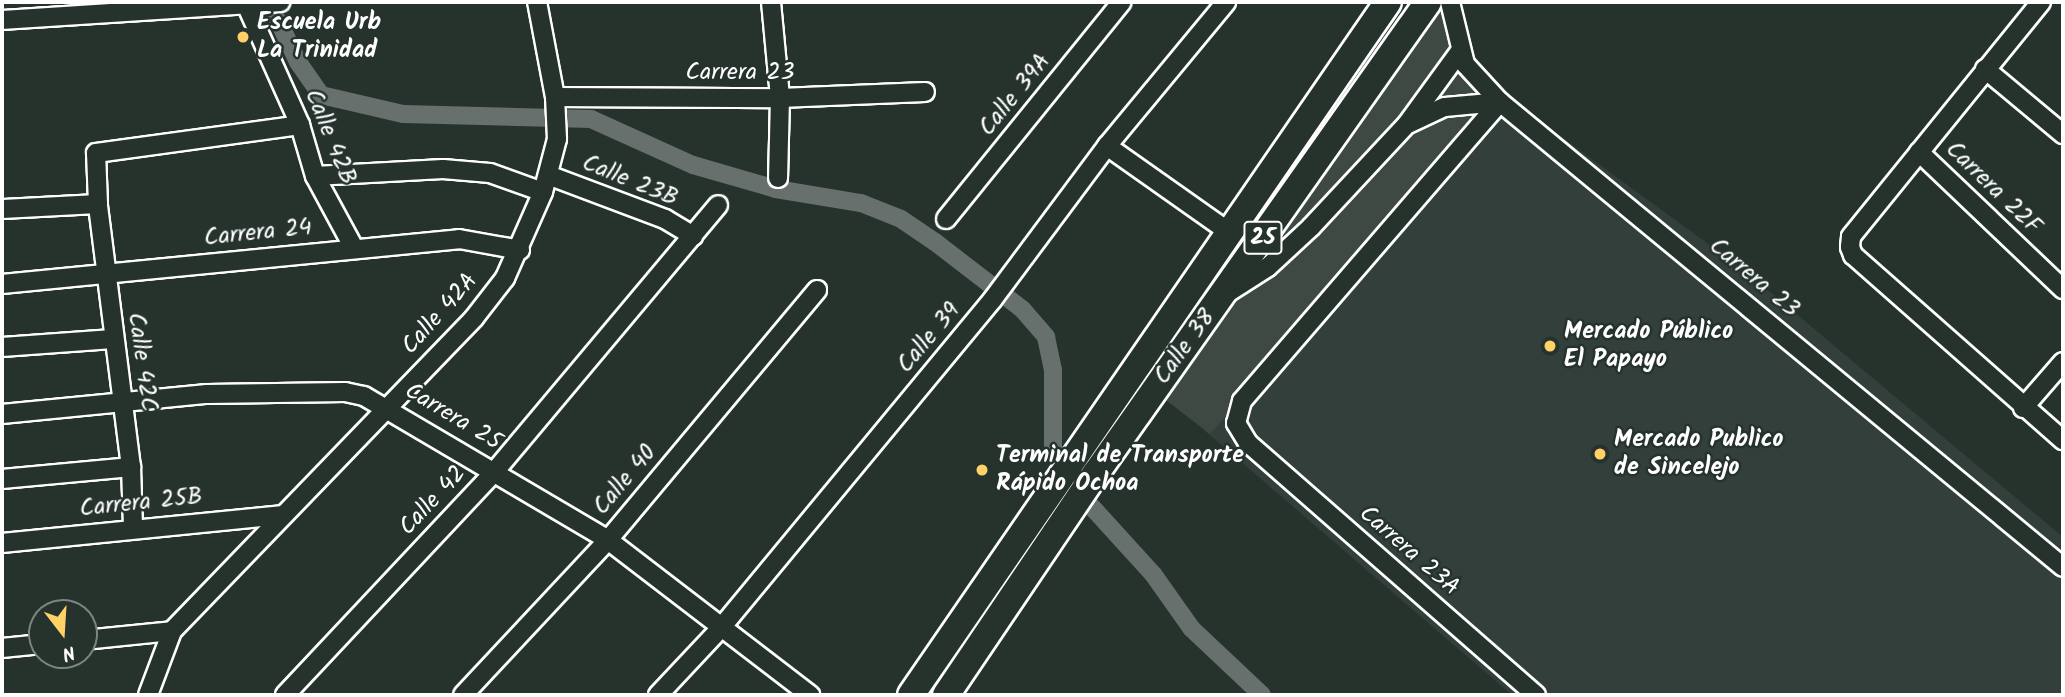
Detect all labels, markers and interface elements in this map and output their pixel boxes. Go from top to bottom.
place label: Escuela Urb La Trinidad [257,9,381,65]
marker: Escuela Urb La Trinidad [235,29,251,45]
street label: Calle 39A [973,48,1057,142]
street label: Carrera 23 [686,59,794,87]
street label: Calle 42B [298,85,362,189]
street label: Carrera 22F [1939,135,2047,241]
street label: Calle 23B [578,149,682,213]
street label: Carrera 24 [203,213,313,253]
road number: 25 [1242,218,1284,258]
street label: Carrera 23 [1703,232,1805,324]
street label: Calle 42A [396,267,484,361]
street label: Calle 39 [891,297,967,379]
street label: Calle 38 [1148,304,1222,390]
street label: Calle 42C [121,311,163,413]
place label: Mercado Público El Papayo [1564,318,1733,374]
marker: Mercado Público El Papayo [1542,338,1558,354]
street label: Carrera 25 [399,377,507,457]
place label: Mercado Publico de Sincelejo [1614,426,1783,482]
street label: Calle 40 [587,439,663,521]
place label: Terminal de Transporte Rápido Ochoa [996,442,1244,498]
marker: Mercado Publico de Sincelejo [1592,446,1608,462]
street label: Calle 42 [393,460,473,542]
marker: Terminal de Transporte Rápido Ochoa [974,462,990,478]
street label: Carrera 25B [78,482,204,524]
street label: Carrera 23A [1353,500,1465,602]
north arrow [28,599,98,669]
text: N [58,636,79,668]

